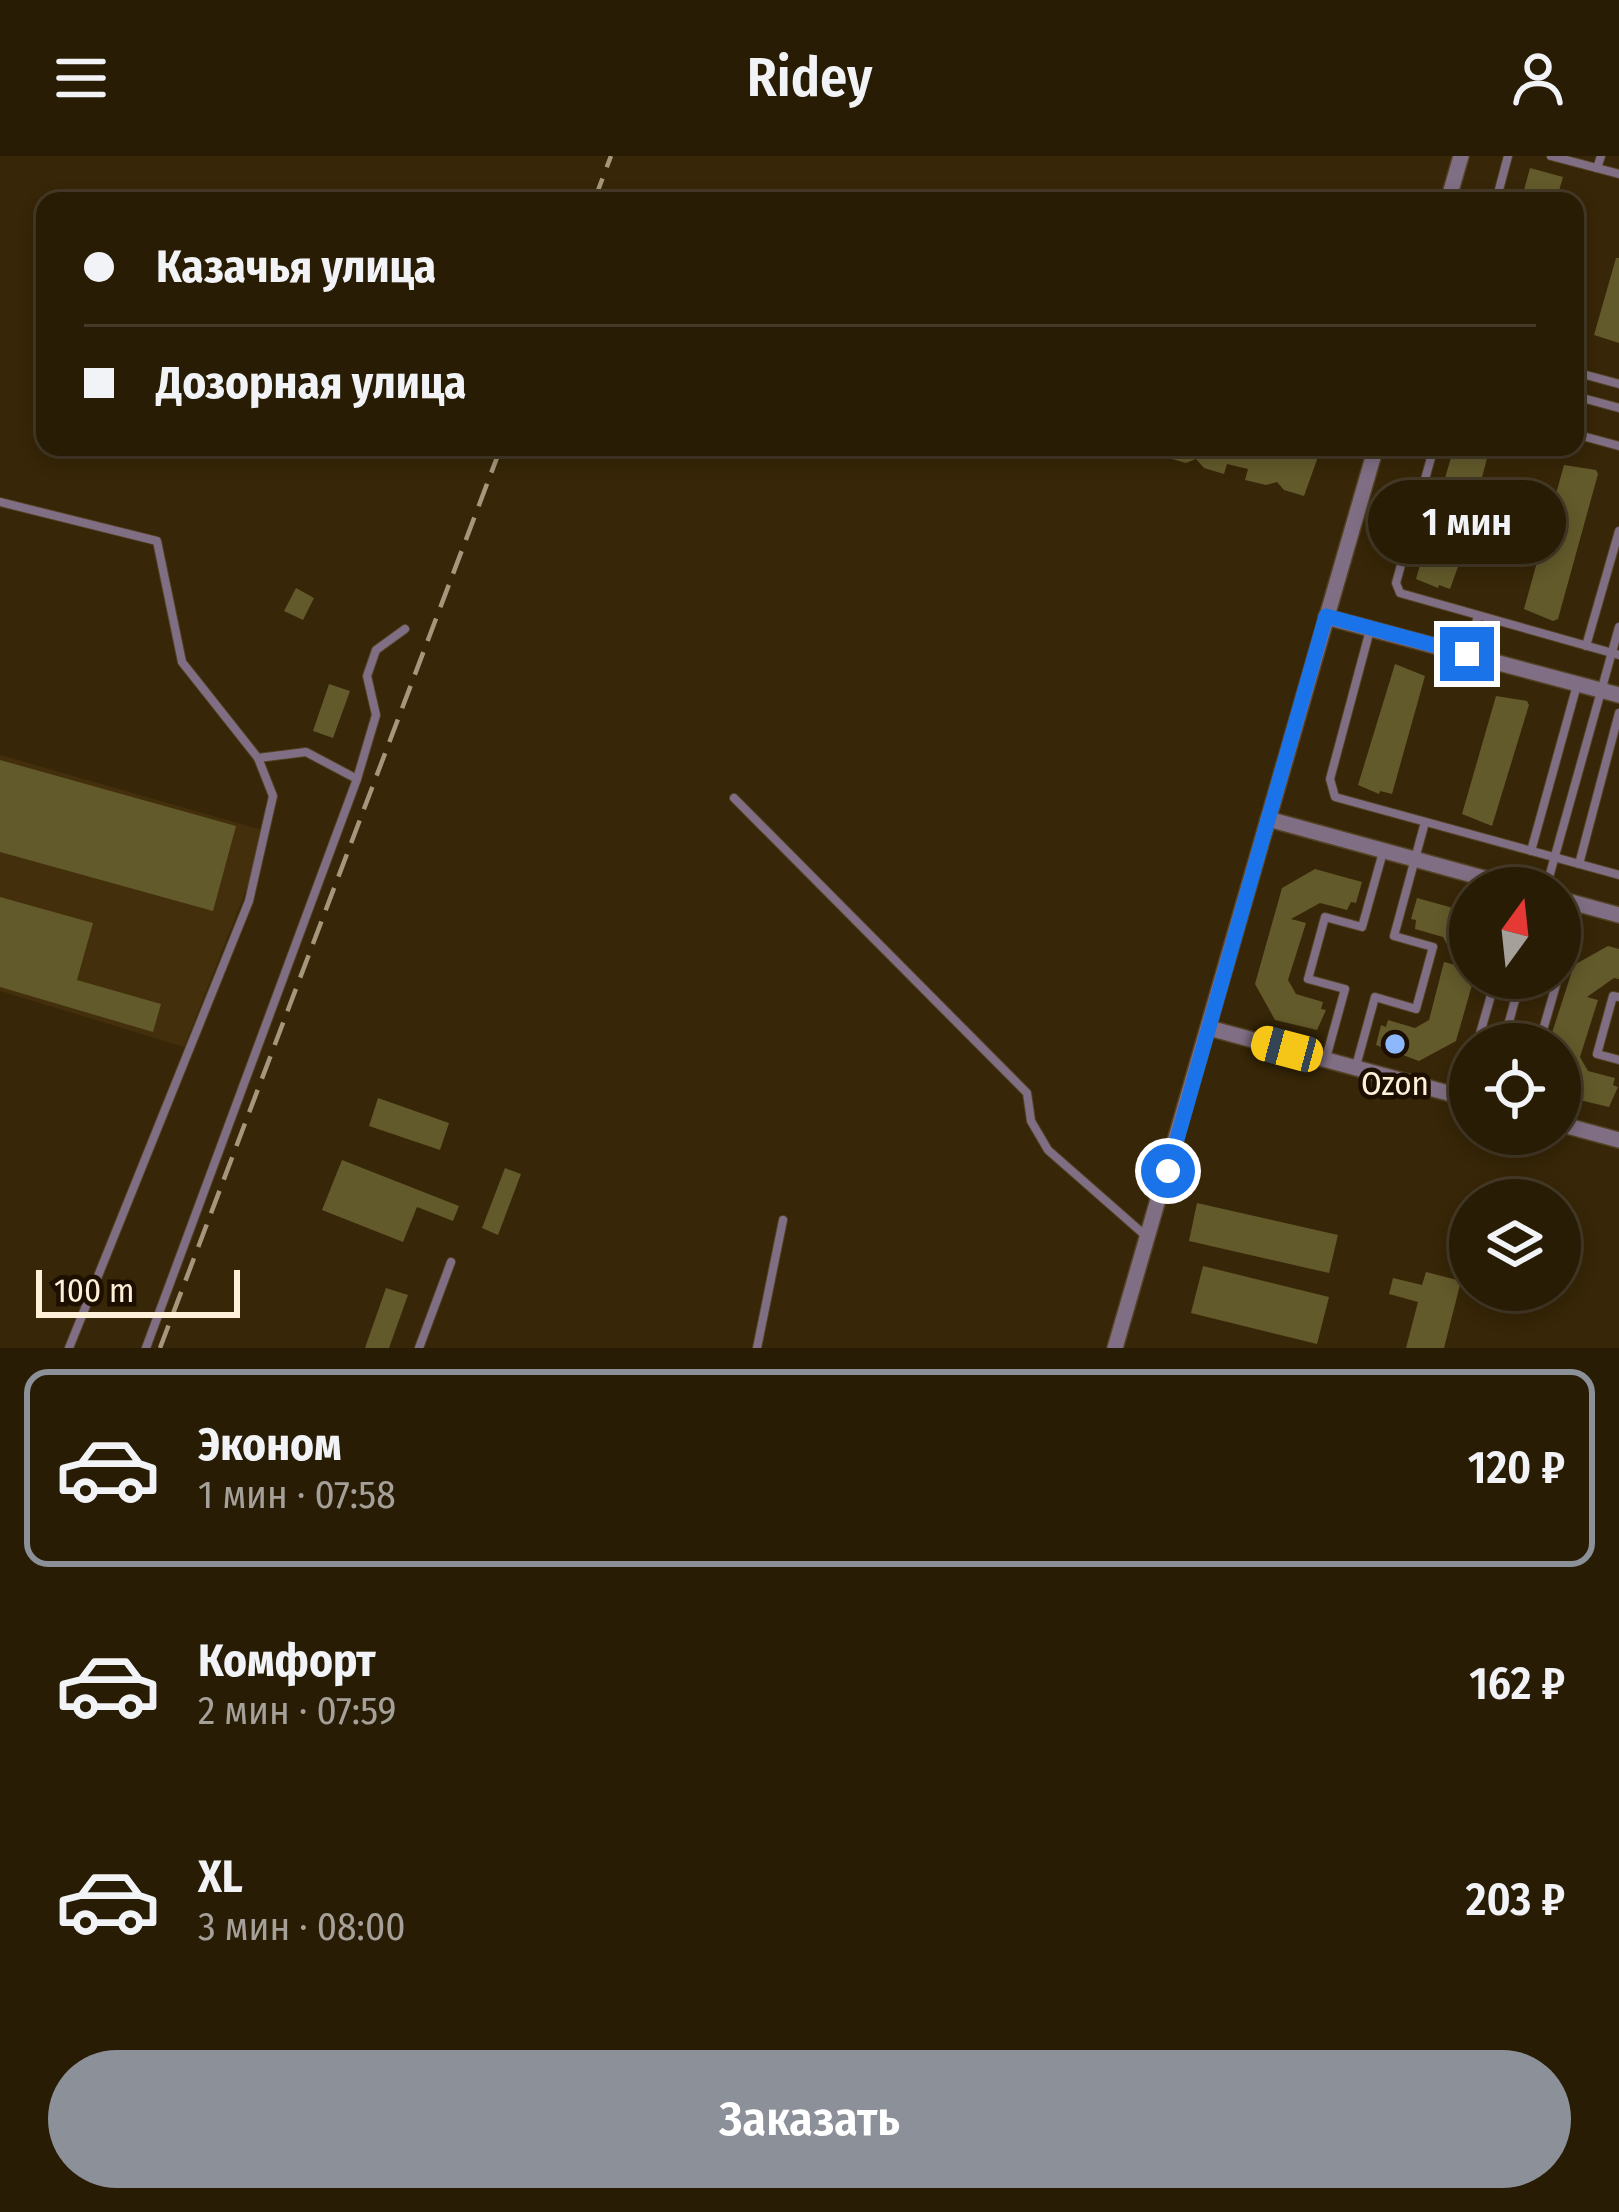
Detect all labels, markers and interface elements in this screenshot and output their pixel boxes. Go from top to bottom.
icon: menu [48,45,114,111]
icon: person [1505,45,1571,111]
text: Ridey [747,46,872,110]
text: Казачья улица [156,240,436,294]
text: Дозорная улица [156,356,466,410]
callout: 1 мин [1368,480,1566,564]
text: 1 мин [1422,499,1512,545]
route end [1440,627,1494,681]
north arrow [1449,867,1581,999]
map controls [1449,867,1581,1311]
car [1248,1022,1326,1076]
button: locate [1449,1023,1581,1155]
marker: Ozon [1382,1031,1408,1057]
place label: Ozon [1361,1064,1429,1104]
route start [1141,1144,1195,1198]
button: layers [1449,1179,1581,1311]
scale bar [36,1264,240,1317]
text: 100 m [54,1271,134,1311]
icon: car [54,1414,162,1522]
text: Эконом [198,1418,342,1472]
text: 120 ₽ [1468,1441,1565,1495]
text: 1 мин · 07:58 [198,1472,396,1518]
icon: car [54,1630,162,1738]
text: Комфорт [198,1634,376,1688]
text: 162 ₽ [1469,1657,1565,1711]
text: 2 мин · 07:59 [198,1688,397,1734]
icon: car [54,1846,162,1954]
text: XL [198,1850,243,1904]
text: 203 ₽ [1466,1873,1565,1927]
text: 3 мин · 08:00 [198,1904,406,1950]
button: Заказать [48,2050,1571,2188]

